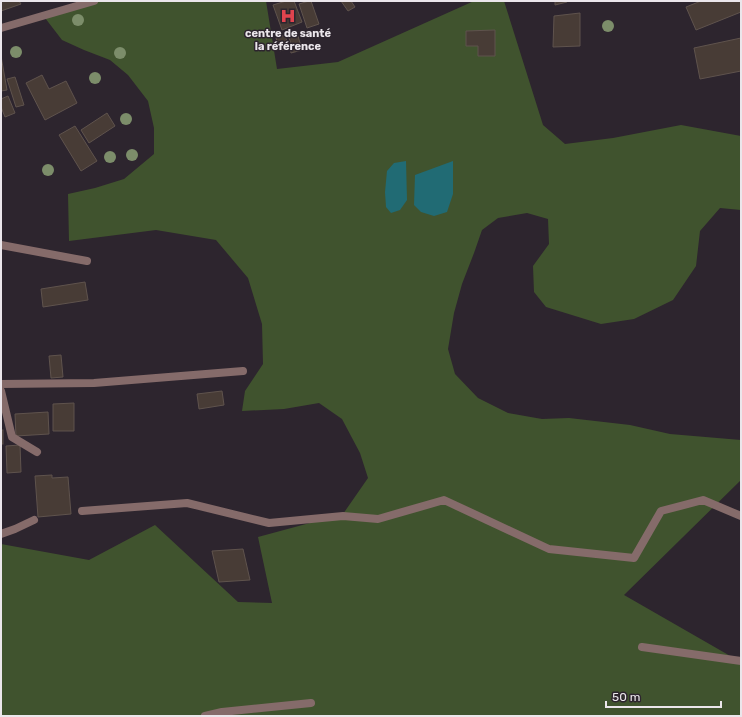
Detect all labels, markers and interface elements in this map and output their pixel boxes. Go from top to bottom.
hospital icon: centre de santé la référence [279,7,297,25]
place label: centre de santé la référence [245,27,331,53]
scale bar [606,683,721,709]
text: 50 m [612,690,640,704]

